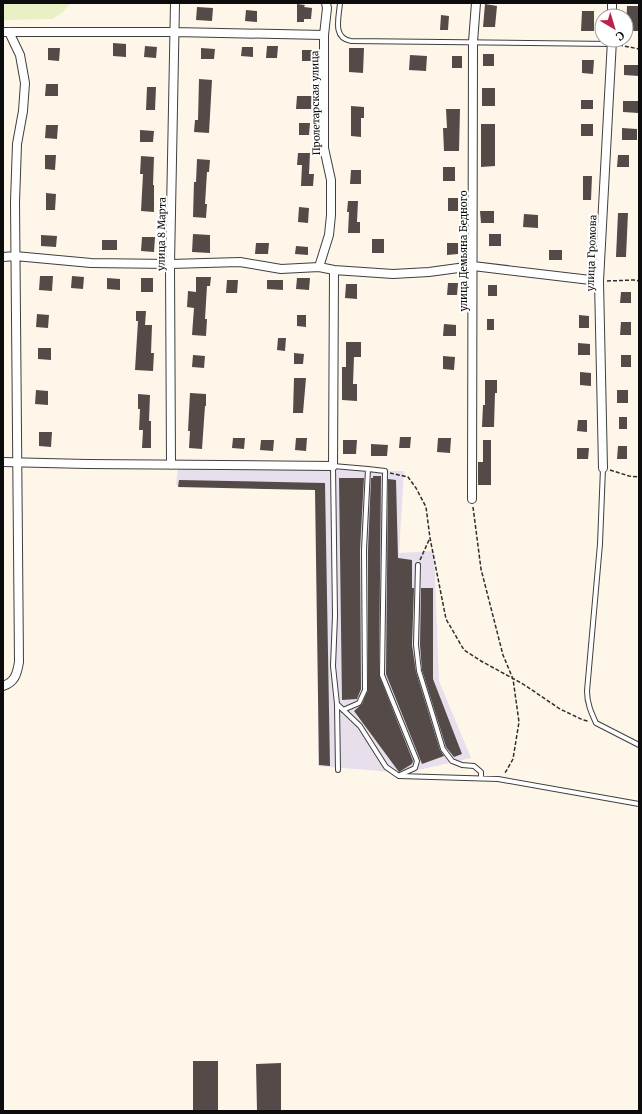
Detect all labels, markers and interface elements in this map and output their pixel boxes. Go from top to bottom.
north arrow [594,8,634,48]
text: С [613,28,627,44]
street label: Пролетарская улица [308,50,323,155]
street label: улица Демьяна Бедного [457,190,470,312]
street label: улица 8 Марта [154,196,169,271]
street label: улица Громова [584,214,599,292]

